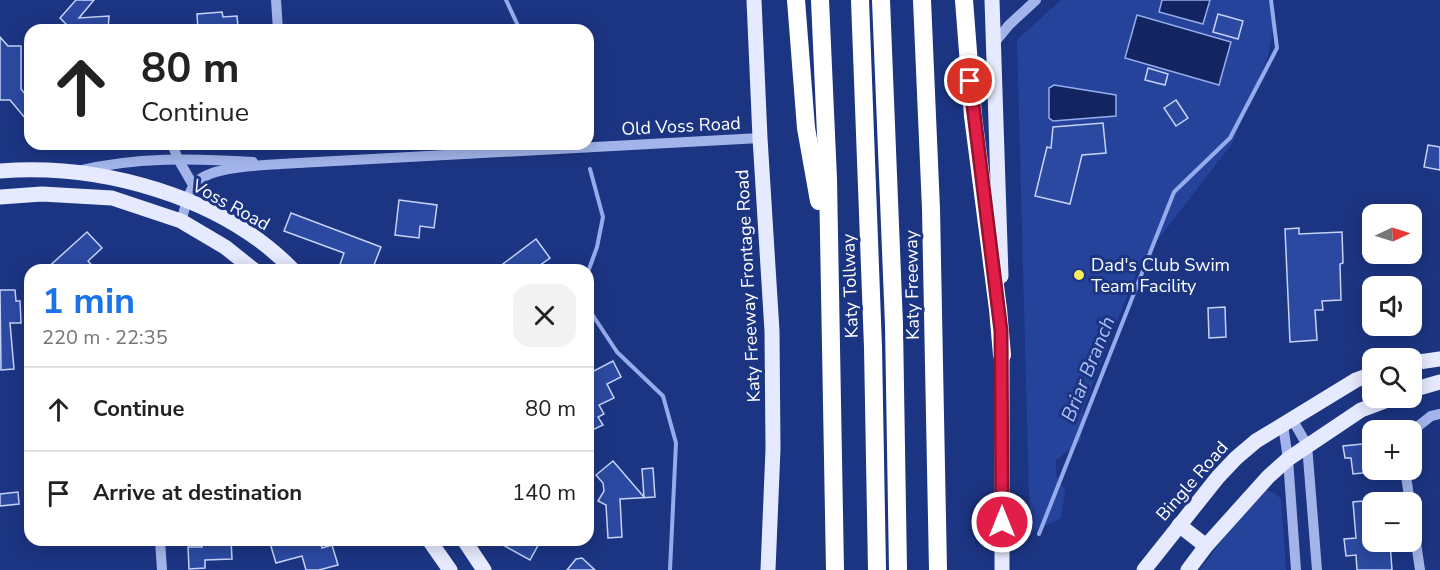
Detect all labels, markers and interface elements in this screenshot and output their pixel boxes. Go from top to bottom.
text: 80 m [141,40,240,97]
icon: ahead [42,48,120,126]
pin [944,55,995,106]
icon: arrive [953,64,986,97]
text: Continue [141,94,249,131]
street label: Old Voss Road [621,111,741,141]
street label: Katy Freeway Frontage Road [730,169,766,403]
street label: Voss Road [187,173,274,236]
north arrow [1362,204,1422,264]
map controls [1362,204,1422,552]
street label: Katy Freeway [899,229,925,340]
street label: Katy Tollway [836,233,864,339]
place label: Dad's Club Swim Team Facility [1091,253,1230,298]
marker: Dad's Club Swim Team Facility [1072,268,1086,282]
button: sound [1362,276,1422,336]
text: 1 min [42,277,135,326]
button: close [513,284,576,347]
water label: Briar Branch [1055,312,1121,426]
text: 220 m · 22:35 [42,324,168,351]
button: search [1362,348,1422,408]
icon: ahead [42,393,75,426]
text: Continue [93,394,184,424]
text: 80 m [525,394,576,424]
button: + [1362,420,1422,480]
street label: Bingle Road [1151,436,1233,526]
icon: arrive [42,477,75,510]
text: Arrive at destination [93,478,302,508]
text: 140 m [512,478,576,508]
position arrow [970,490,1034,554]
button: − [1362,492,1422,552]

